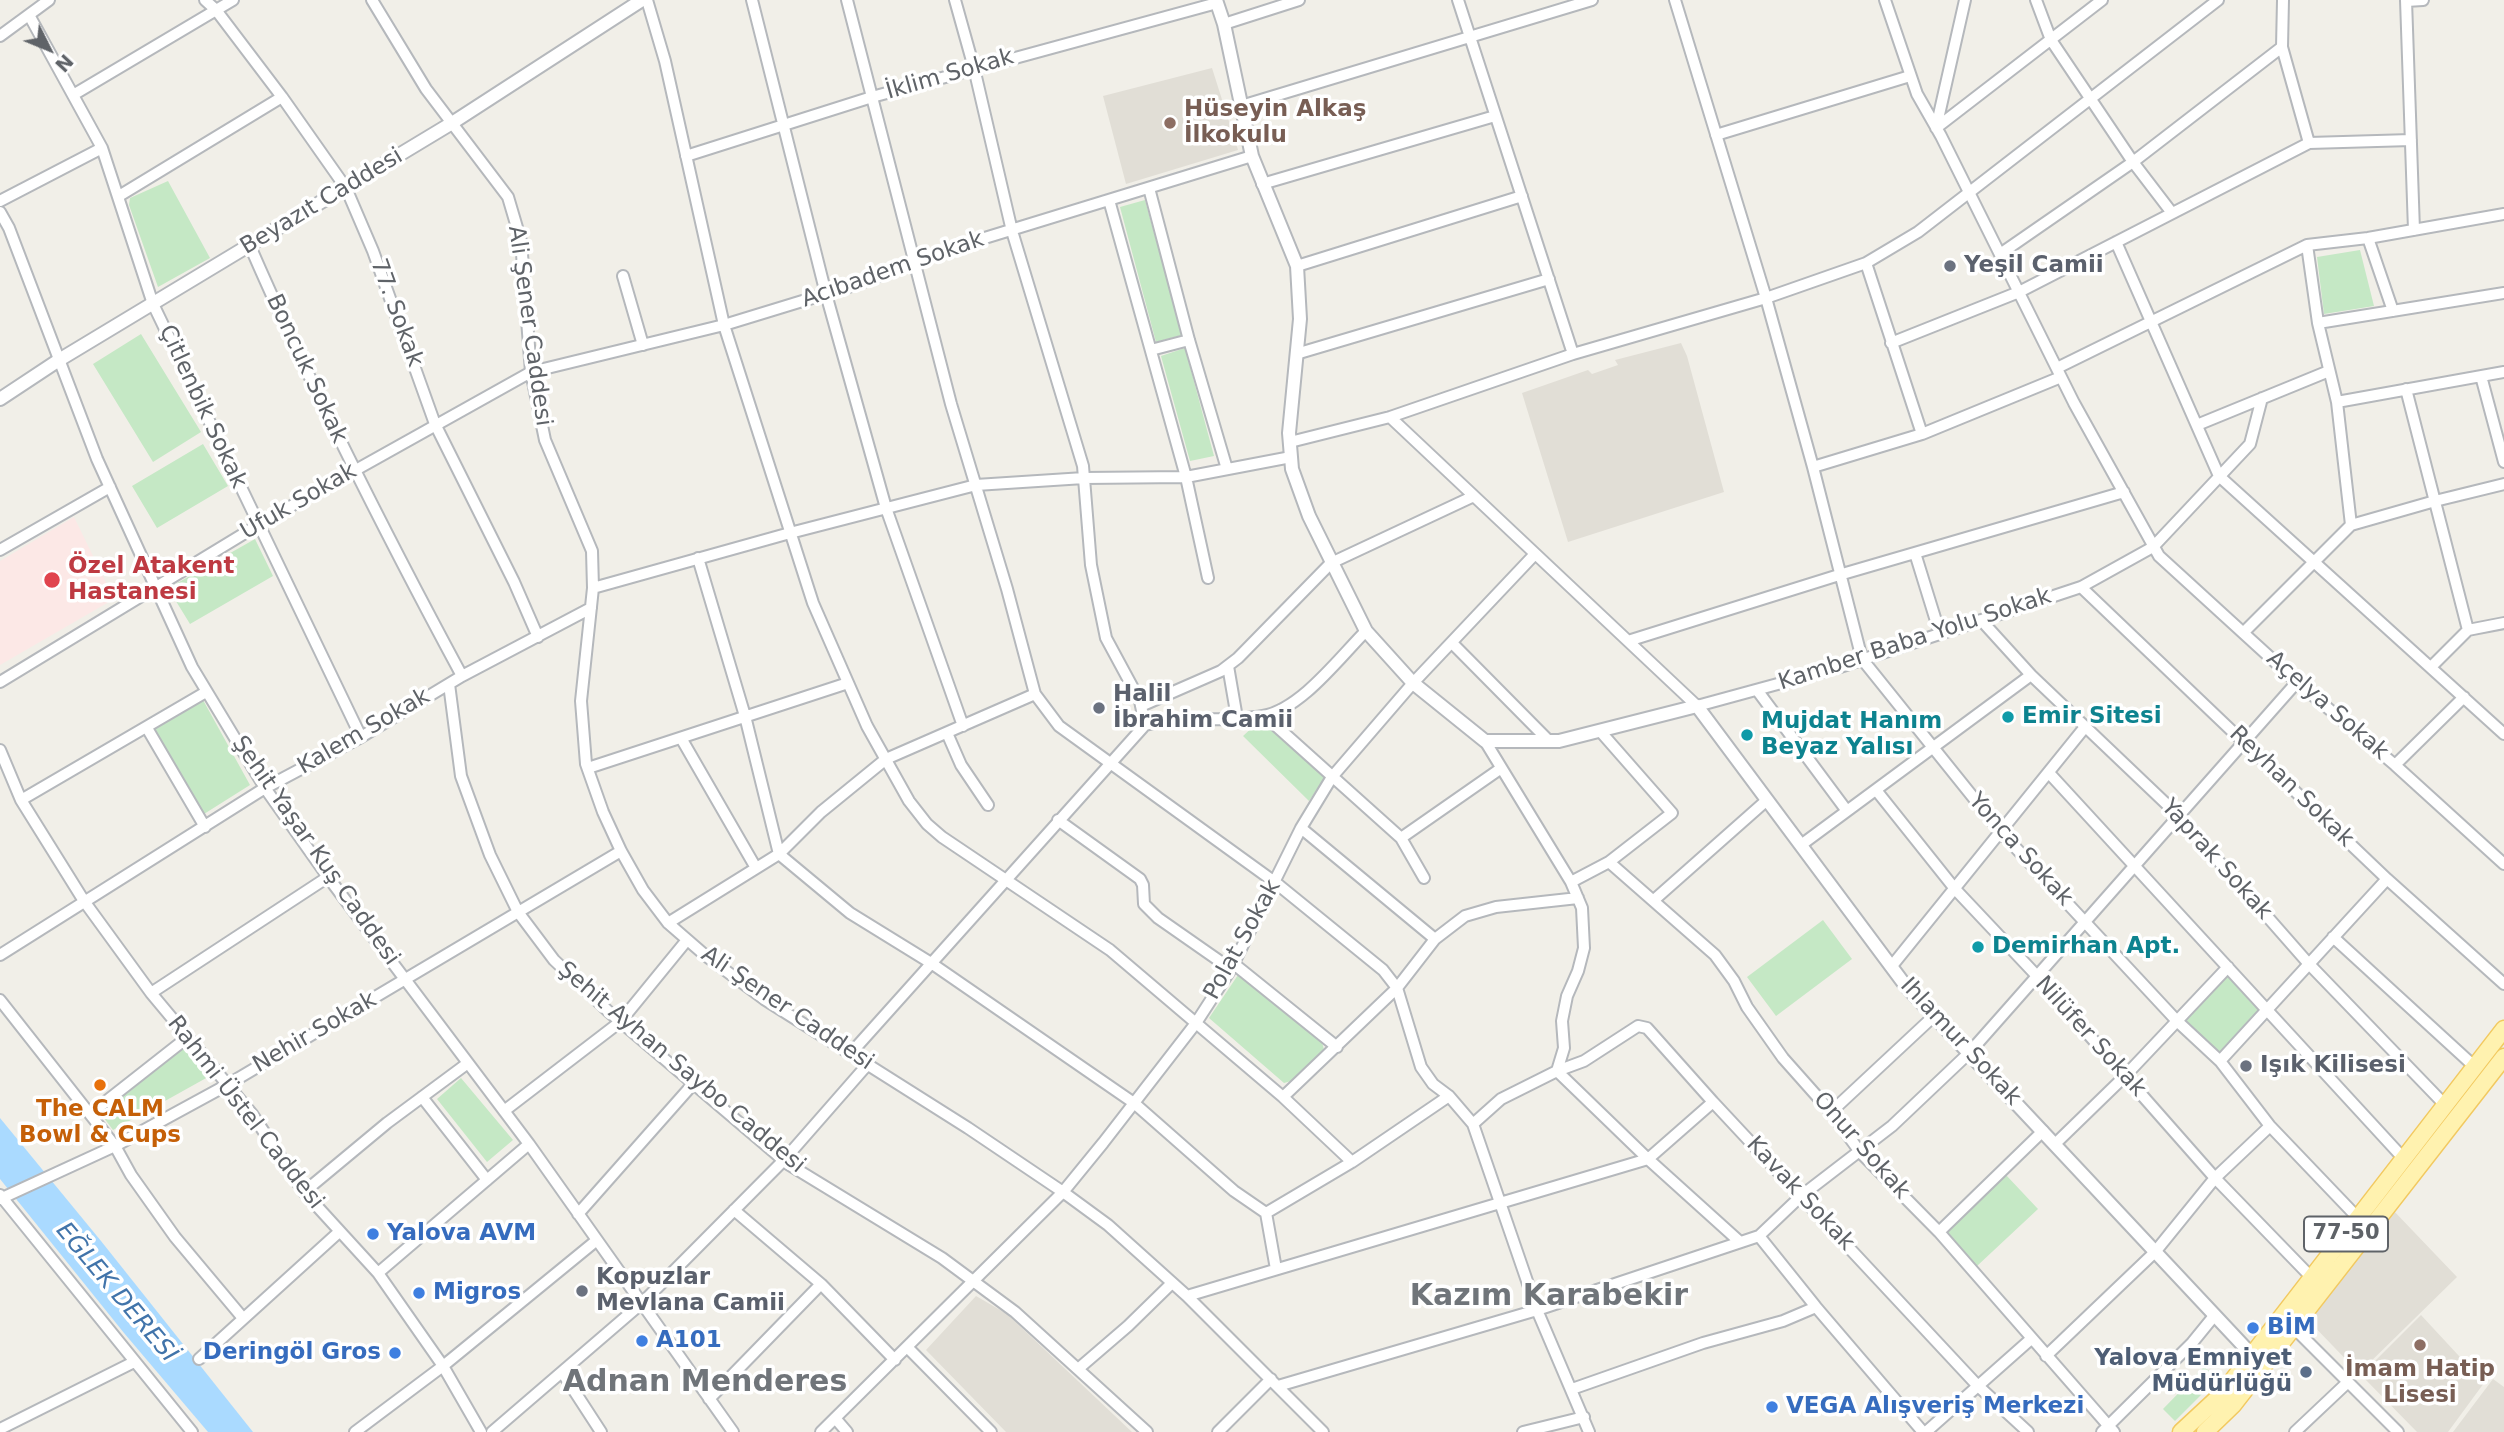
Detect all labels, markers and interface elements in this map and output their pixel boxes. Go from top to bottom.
north arrow [14,14,84,84]
street label: İklim Sokak [883,44,1017,106]
text: N [51,50,78,77]
place label: Hüseyin Alkaş İlkokulu [1184,96,1366,150]
marker: Hüseyin Alkaş İlkokulu [1162,115,1178,131]
street label: Beyazıt Caddesi [236,143,408,261]
street label: Ali Şener Caddesi [501,224,557,428]
street label: Acıbadem Sokak [798,226,988,314]
place label: Yeşil Camii [1964,252,2104,280]
street label: 77. Sokak [364,255,428,371]
marker: Yeşil Camii [1942,258,1958,274]
street label: Boncuk Sokak [259,290,353,448]
street label: Çitlenbik Sokak [152,321,252,493]
street label: Ufuk Sokak [236,458,362,546]
place label: Özel Atakent Hastanesi [68,553,234,607]
marker: Özel Atakent Hastanesi [42,570,62,590]
street label: Kamber Baba Yolu Sokak [1775,583,2055,697]
street label: Açelya Sokak [2260,646,2394,766]
place label: Halil İbrahim Camii [1113,681,1293,735]
street label: Kalem Sokak [293,683,435,781]
marker: Halil İbrahim Camii [1091,700,1107,716]
place label: Emir Sitesi [2022,703,2162,731]
place label: Mujdat Hanım Beyaz Yalısı [1761,708,1942,762]
marker: Emir Sitesi [2000,709,2016,725]
street label: Reyhan Sokak [2223,721,2359,853]
marker: Mujdat Hanım Beyaz Yalısı [1739,727,1755,743]
street label: Şehit Yaşar Kuş Caddesi [225,731,405,971]
street label: Yonca Sokak [1962,788,2078,912]
street label: Yaprak Sokak [2155,794,2277,926]
street label: Polat Sokak [1199,875,1287,1005]
place label: Demirhan Apt. [1992,933,2180,961]
marker: Demirhan Apt. [1970,939,1986,955]
street label: Ali Şener Caddesi [696,941,878,1077]
street label: Şehit Ayhan Saybo Caddesi [552,956,810,1180]
street label: Nilüfer Sokak [2029,971,2151,1103]
street label: Ihlamur Sokak [1894,972,2026,1112]
street label: Nehir Sokak [248,987,382,1079]
street label: Rahmi Üstel Caddesi [161,1011,329,1215]
place label: Işık Kilisesi [2260,1052,2406,1080]
marker: Işık Kilisesi [2238,1058,2254,1074]
marker: The CALM Bowl & Cups [92,1077,108,1093]
street label: Onur Sokak [1807,1087,1915,1205]
place label: The CALM Bowl & Cups [19,1096,181,1150]
street label: Kavak Sokak [1740,1131,1860,1257]
road number: 77-50 [2304,1216,2388,1252]
water label: EĞLEK DERESİ [49,1217,183,1369]
place label: Yalova AVM [387,1220,536,1248]
marker: Yalova AVM [365,1226,381,1242]
place label: Kopuzlar Mevlana Camii [596,1264,785,1318]
place label: Migros [433,1279,521,1307]
district label: Kazım Karabekir [1410,1279,1688,1315]
marker: Kopuzlar Mevlana Camii [574,1283,590,1299]
marker: Migros [411,1285,427,1301]
place label: BİM [2267,1314,2316,1342]
marker: BİM [2245,1320,2261,1336]
place label: A101 [656,1327,722,1355]
marker: A101 [634,1333,650,1349]
marker: İmam Hatip Lisesi [2412,1337,2428,1353]
place label: Deringöl Gros [203,1339,381,1367]
marker: Deringöl Gros [387,1345,403,1361]
place label: Yalova Emniyet Müdürlüğü [2094,1345,2292,1399]
place label: İmam Hatip Lisesi [2345,1356,2495,1410]
marker: Yalova Emniyet Müdürlüğü [2298,1364,2314,1380]
district label: Adnan Menderes [563,1365,847,1401]
place label: VEGA Alışveriş Merkezi [1786,1393,2084,1421]
marker: VEGA Alışveriş Merkezi [1764,1399,1780,1415]

